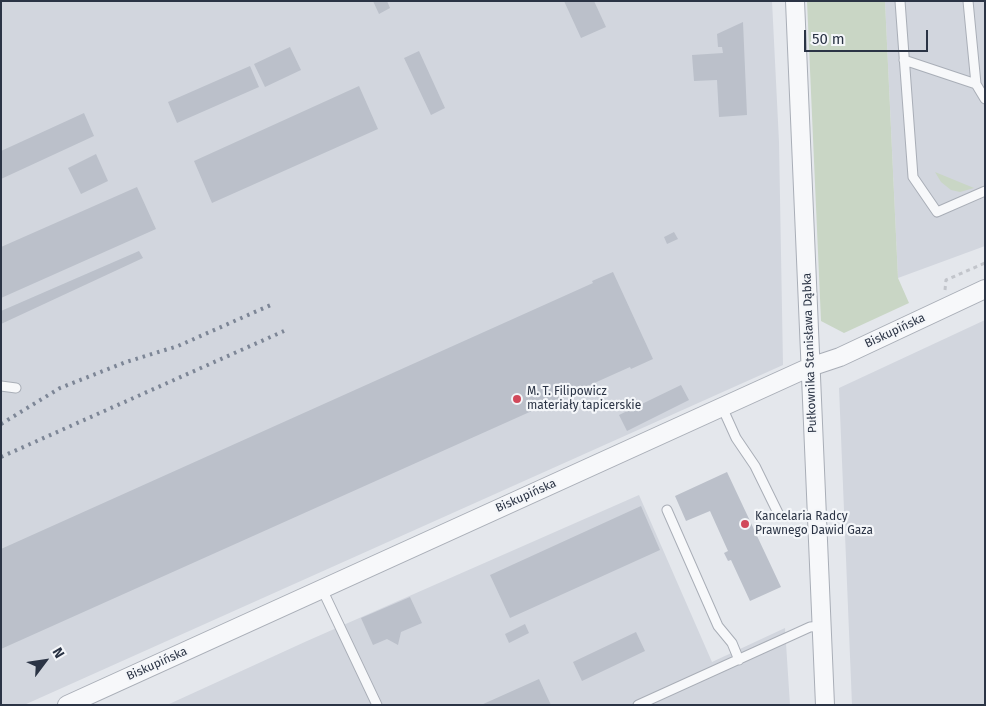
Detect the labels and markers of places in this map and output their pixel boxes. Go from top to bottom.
place label: M. T. Filipowicz materiały tapicerskie [527,385,641,413]
marker: M. T. Filipowicz materiały tapicerskie [511,393,523,405]
place label: Kancelaria Radcy Prawnego Dawid Gaza [755,510,873,538]
marker: Kancelaria Radcy Prawnego Dawid Gaza [739,518,751,530]

